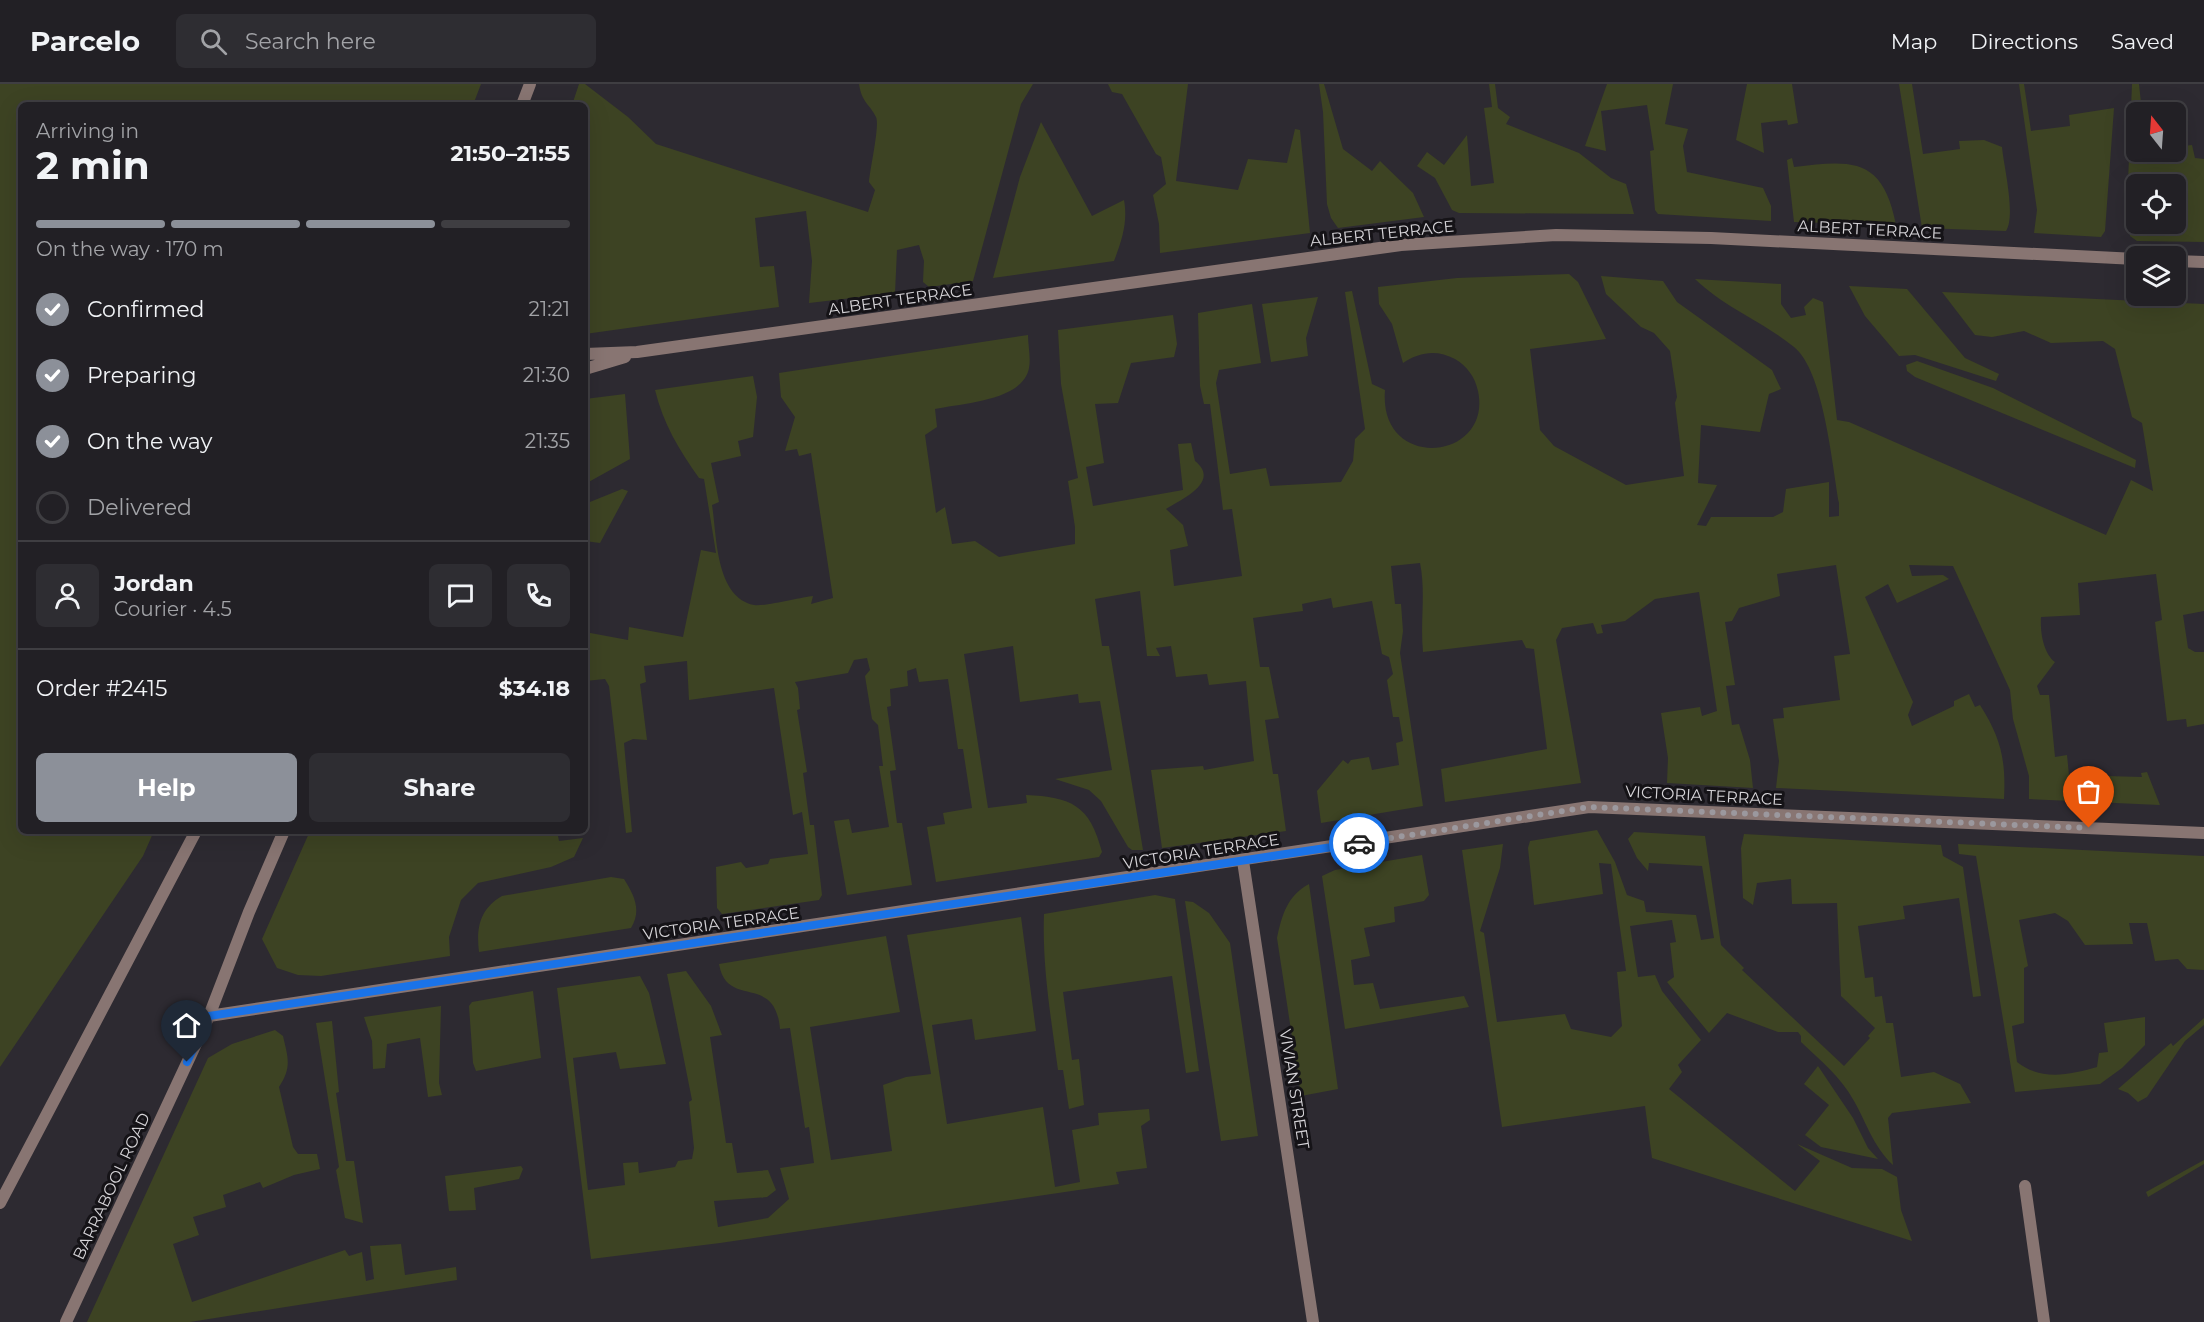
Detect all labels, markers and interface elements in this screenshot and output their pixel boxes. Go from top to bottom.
search box [176,14,596,68]
text: Parcelo [30,24,140,58]
icon: search [197,25,230,58]
text: Search here [245,28,376,55]
text: Map [1891,29,1937,54]
text: Directions [1970,29,2078,54]
text: Saved [2111,29,2174,54]
north arrow [2126,102,2186,162]
map controls [2126,102,2186,306]
text: Arriving in [36,119,139,143]
text: 21:50–21:55 [450,140,570,167]
text: 2 min [36,141,150,189]
button: locate [2126,174,2186,234]
street label: ALBERT TERRACE [1309,216,1455,251]
street label: ALBERT TERRACE [1797,216,1943,243]
text: On the way · 170 m [36,237,224,261]
button: layers [2126,246,2186,306]
street label: ALBERT TERRACE [827,280,973,319]
icon: check [36,293,69,326]
text: Confirmed [87,296,204,323]
text: 21:21 [529,297,570,321]
icon: check [36,359,69,392]
text: Preparing [87,362,196,389]
text: 21:30 [523,363,570,387]
icon: check [36,425,69,458]
text: On the way [87,428,212,455]
text: 21:35 [525,429,570,453]
text: Delivered [87,494,192,521]
button: person [36,564,99,627]
button: chat [429,564,492,627]
button: phone [507,564,570,627]
text: Jordan [114,570,194,597]
text: Courier · 4.5 [114,597,232,621]
text: Order #2415 [36,675,168,702]
text: $34.18 [499,675,570,702]
button: Help [36,753,297,822]
button: Share [309,753,570,822]
pin [2063,766,2114,828]
icon: bag [2072,775,2105,808]
street label: VICTORIA TERRACE [1625,782,1783,809]
courier [1329,813,1389,873]
icon: car [1343,827,1376,860]
street label: VICTORIA TERRACE [1122,830,1280,873]
street label: VICTORIA TERRACE [642,903,801,944]
pin [161,1000,212,1062]
icon: home [170,1009,203,1042]
street label: VIVIAN STREET [1276,1028,1313,1151]
street label: BARRABOOL ROAD [69,1110,154,1263]

